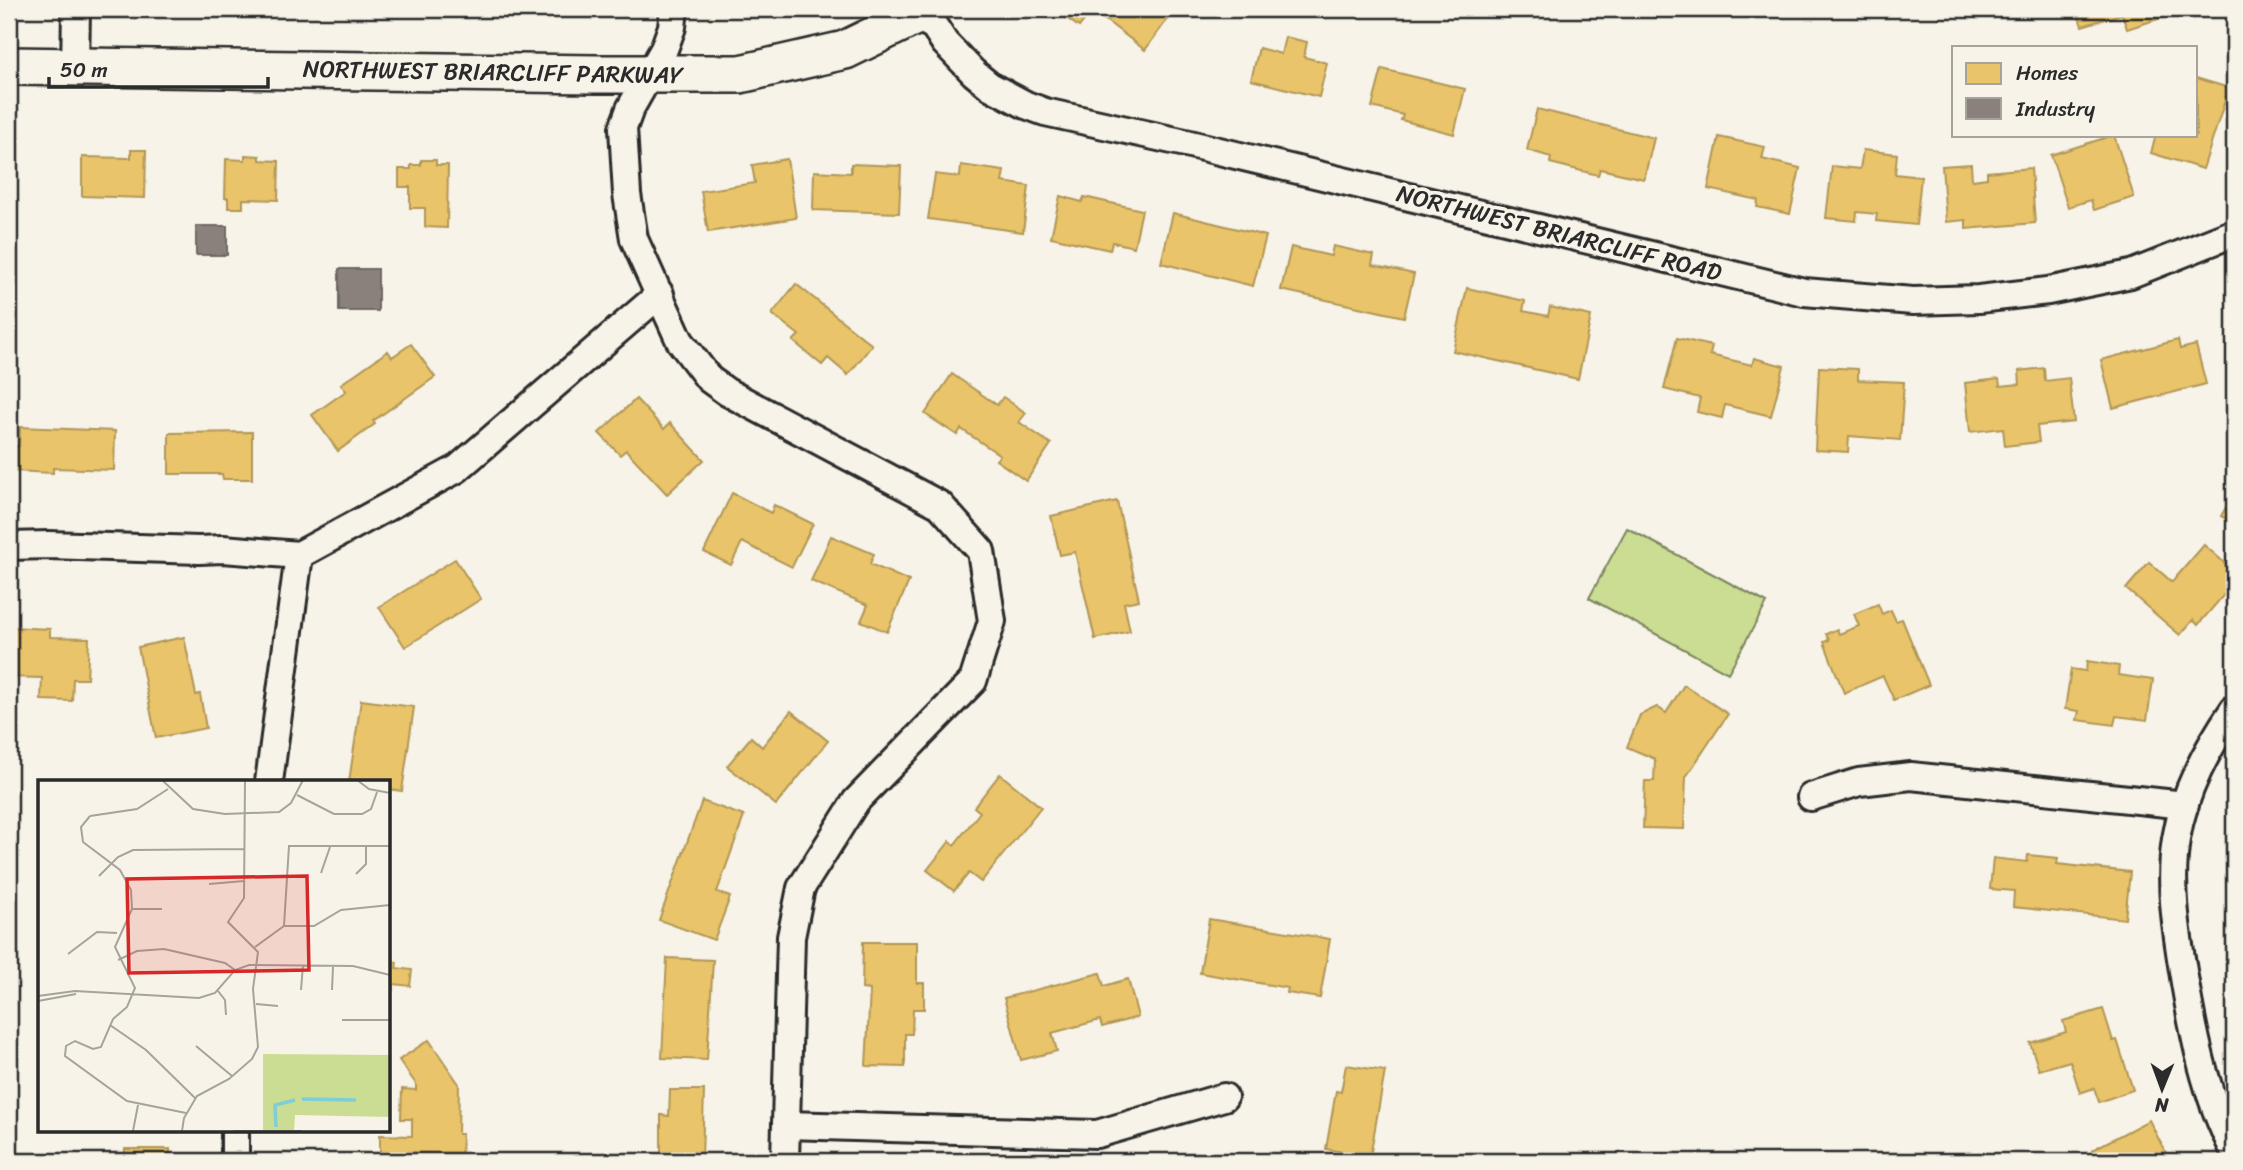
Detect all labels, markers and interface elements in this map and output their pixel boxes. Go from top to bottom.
scale bar [49,46,268,90]
legend [1952,46,2198,136]
street label: NORTHWEST BRIARCLIFF PARKWAY [303,48,685,96]
text: 50 m [60,51,108,89]
text: Homes [2016,54,2078,92]
text: Industry [2015,90,2095,128]
street label: NORTHWEST BRIARCLIFF ROAD [1392,172,1726,294]
inset map [38,780,390,1132]
north arrow [2128,1054,2198,1124]
text: N [2154,1089,2170,1122]

